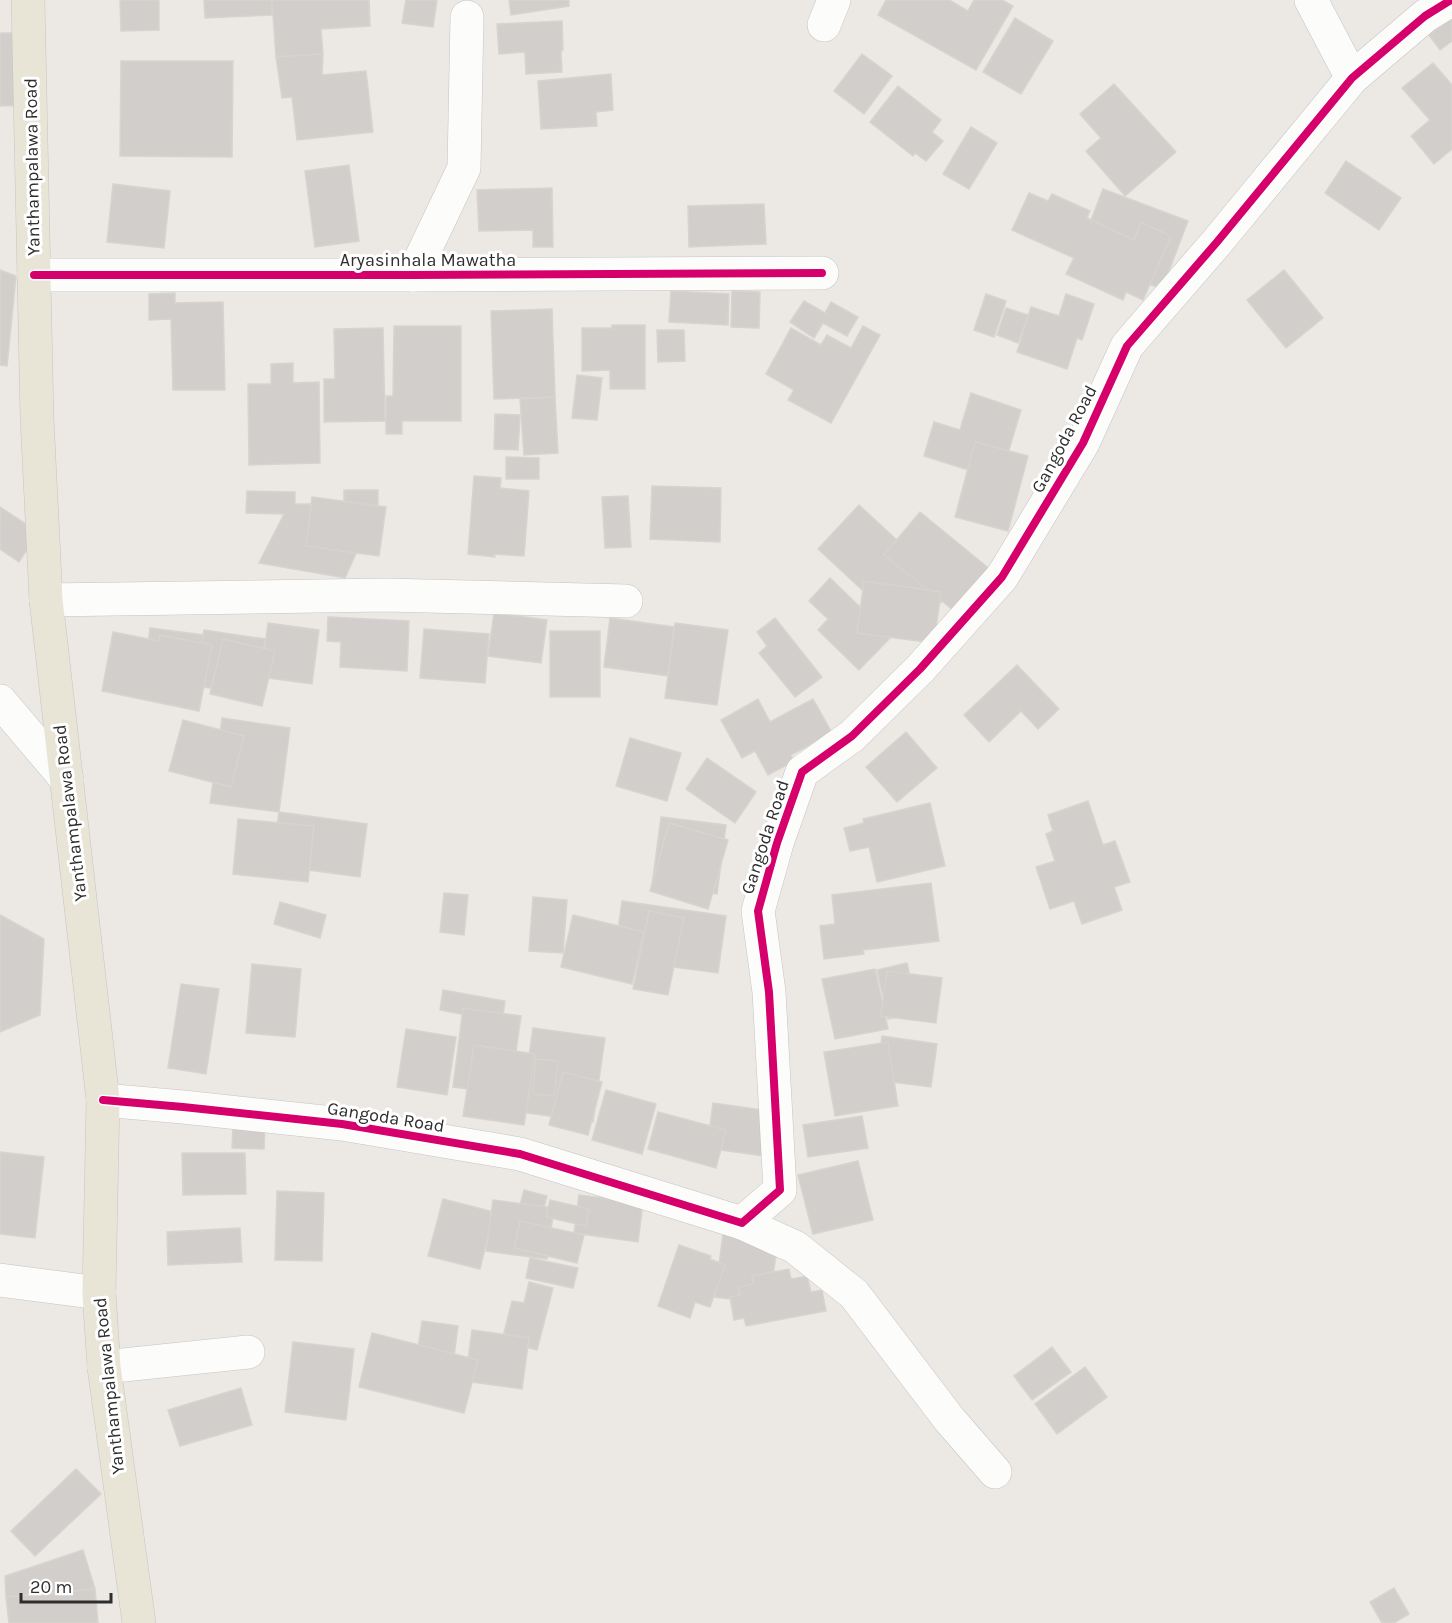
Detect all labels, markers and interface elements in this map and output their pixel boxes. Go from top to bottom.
street label: Yanthampalawa Road [19,78,45,256]
street label: Aryasinhala Mawatha [340,249,516,271]
street label: Gangoda Road [1026,381,1102,497]
street label: Yanthampalawa Road [48,723,92,903]
street label: Gangoda Road [736,777,794,897]
street label: Gangoda Road [326,1097,446,1137]
street label: Yanthampalawa Road [89,1296,129,1476]
scale bar [21,1566,111,1604]
text: 20 m [30,1576,72,1598]

